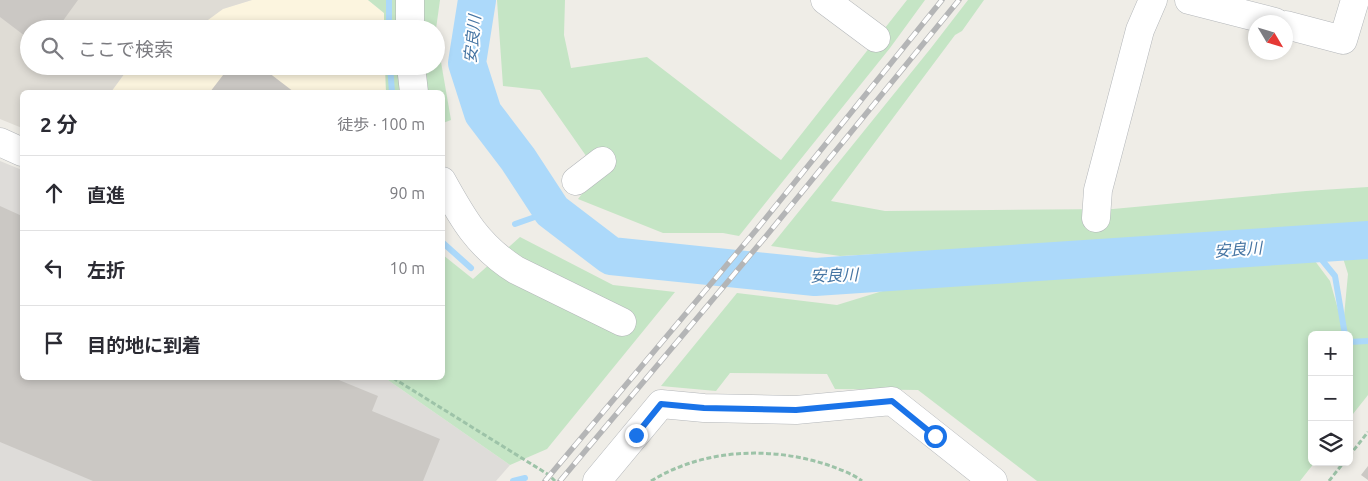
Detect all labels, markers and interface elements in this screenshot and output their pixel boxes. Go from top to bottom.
water label: 安良川 [461,12,484,64]
north arrow [1248,15,1293,60]
search box [20,20,445,75]
icon: search [38,34,66,62]
text: ここで検索 [78,38,173,60]
text: 2 分 [40,112,78,136]
text: 徒歩 · 100 m [337,115,425,133]
icon: ahead [40,179,68,207]
text: 直進 [87,184,125,206]
text: 90 m [389,184,425,202]
water label: 安良川 [1213,238,1265,260]
icon: left [40,254,68,282]
text: 左折 [87,259,125,281]
text: 10 m [389,259,425,277]
water label: 安良川 [810,265,860,285]
icon: arrive [40,329,68,357]
map controls [1308,331,1353,466]
button: + [1308,331,1353,376]
text: 目的地に到着 [87,334,201,356]
button: − [1308,376,1353,421]
button: layers [1308,421,1353,466]
route end [625,424,648,447]
route start [924,425,947,448]

